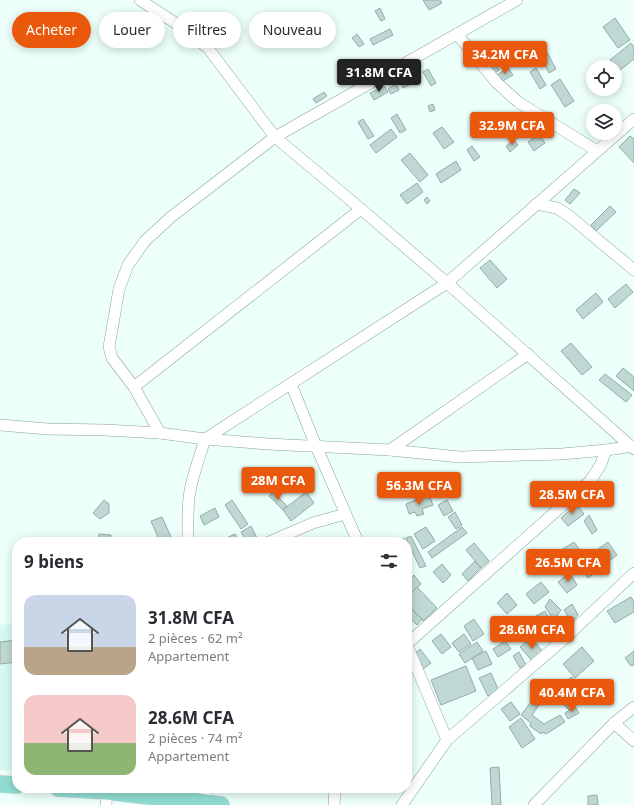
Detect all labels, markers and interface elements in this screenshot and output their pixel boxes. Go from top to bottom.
chip: Acheter [12,12,91,48]
chip: Louer [99,12,165,48]
chip: Filtres [173,12,241,48]
chip: Nouveau [249,12,336,48]
pin: 34.2M CFA [459,41,551,75]
text: 34.2M CFA [472,45,538,63]
pin: 31.8M CFA [333,59,425,93]
map controls [586,60,622,140]
button: locate [586,60,622,96]
text: 31.8M CFA [346,63,412,81]
button: layers [586,104,622,140]
pin: 32.9M CFA [466,112,558,146]
text: 32.9M CFA [479,116,545,134]
pin: 28M CFA [241,467,315,501]
text: 28M CFA [251,471,305,489]
pin: 56.3M CFA [373,472,465,506]
text: 56.3M CFA [386,476,452,494]
pin: 28.5M CFA [526,481,618,515]
text: 28.5M CFA [539,485,605,503]
pin: 26.5M CFA [522,549,614,583]
text: 9 biens [24,550,84,573]
icon: filters [378,550,400,572]
text: 26.5M CFA [535,553,601,571]
text: 31.8M CFA [148,606,234,629]
icon: home [56,611,104,659]
pin: 28.6M CFA [486,616,578,650]
text: 28.6M CFA [499,620,565,638]
text: 2 pièces · 62 m² [148,629,243,647]
text: Appartement [148,647,229,665]
pin: 40.4M CFA [526,679,618,713]
text: 40.4M CFA [539,683,605,701]
text: 28.6M CFA [148,706,234,729]
icon: home [56,711,104,759]
text: 2 pièces · 74 m² [148,729,243,747]
text: Appartement [148,747,229,765]

